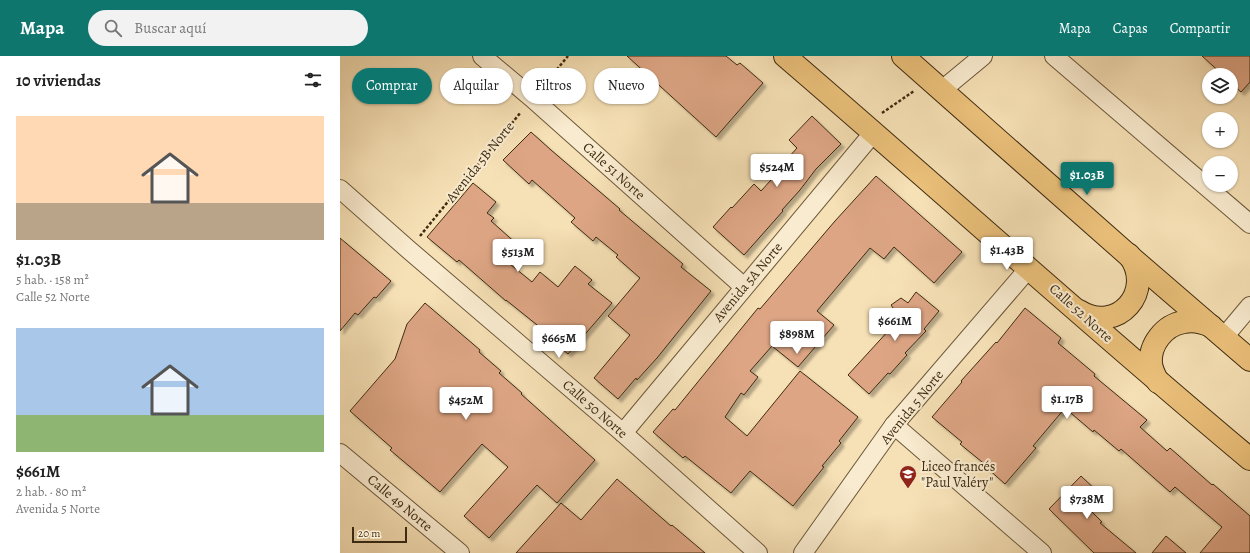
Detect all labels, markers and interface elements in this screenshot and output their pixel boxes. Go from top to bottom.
search box [88,10,368,46]
text: Mapa [20,15,64,41]
icon: search [102,17,124,39]
text: Buscar aquí [134,18,206,38]
text: Mapa [1059,19,1091,38]
text: Capas [1113,19,1148,38]
text: Compartir [1170,19,1230,38]
chip: Comprar [352,68,432,104]
chip: Alquilar [440,68,513,104]
chip: Filtros [521,68,586,104]
chip: Nuevo [594,68,659,104]
map controls [1202,68,1238,192]
button: layers [1202,68,1238,104]
text: 10 viviendas [16,69,101,92]
icon: filters [302,69,324,91]
button: + [1202,112,1238,148]
street label: Avenida 5B Norte [441,118,518,207]
street label: Calle 51 Norte [579,138,649,204]
icon: home [134,142,206,214]
pin: $524M [749,154,805,188]
button: − [1202,156,1238,192]
text: $524M [760,158,794,175]
pin: $1.03B [1054,162,1120,196]
text: $1.03B [1070,166,1104,183]
pin: $1.43B [974,237,1040,271]
street label: Avenida 5A Norte [708,238,787,327]
pin: $513M [490,239,546,273]
text: $1.43B [990,241,1024,258]
text: $513M [502,243,534,260]
text: $1.03B [16,248,61,271]
text: 5 hab. · 158 m² [16,271,89,288]
street label: Calle 52 Norte [1045,279,1117,347]
text: Calle 52 Norte [16,288,90,305]
pin: $661M [867,308,923,342]
text: $661M [878,312,912,329]
pin: $898M [769,321,825,355]
pin: $665M [531,325,587,359]
text: $898M [779,325,815,342]
text: $665M [542,329,576,346]
icon: home [134,354,206,426]
street label: Avenida 5 Norte [876,366,948,449]
street label: Calle 50 Norte [558,375,632,443]
pin: $1.17B [1034,386,1100,420]
pin: $452M [438,387,494,421]
text: $1.17B [1051,390,1083,407]
text: $452M [449,391,483,408]
place label: Liceo francés "Paul Valéry" [921,457,995,492]
text: $661M [16,460,60,483]
school or university icon: Liceo francés "Paul Valéry" [898,464,918,489]
street label: Calle 49 Norte [363,470,437,536]
text: 2 hab. · 80 m² [16,483,86,500]
pin: $738M [1059,486,1115,520]
text: $738M [1070,490,1104,507]
text: Avenida 5 Norte [16,500,100,517]
scale bar [352,525,407,544]
text: 20 m [358,526,380,541]

